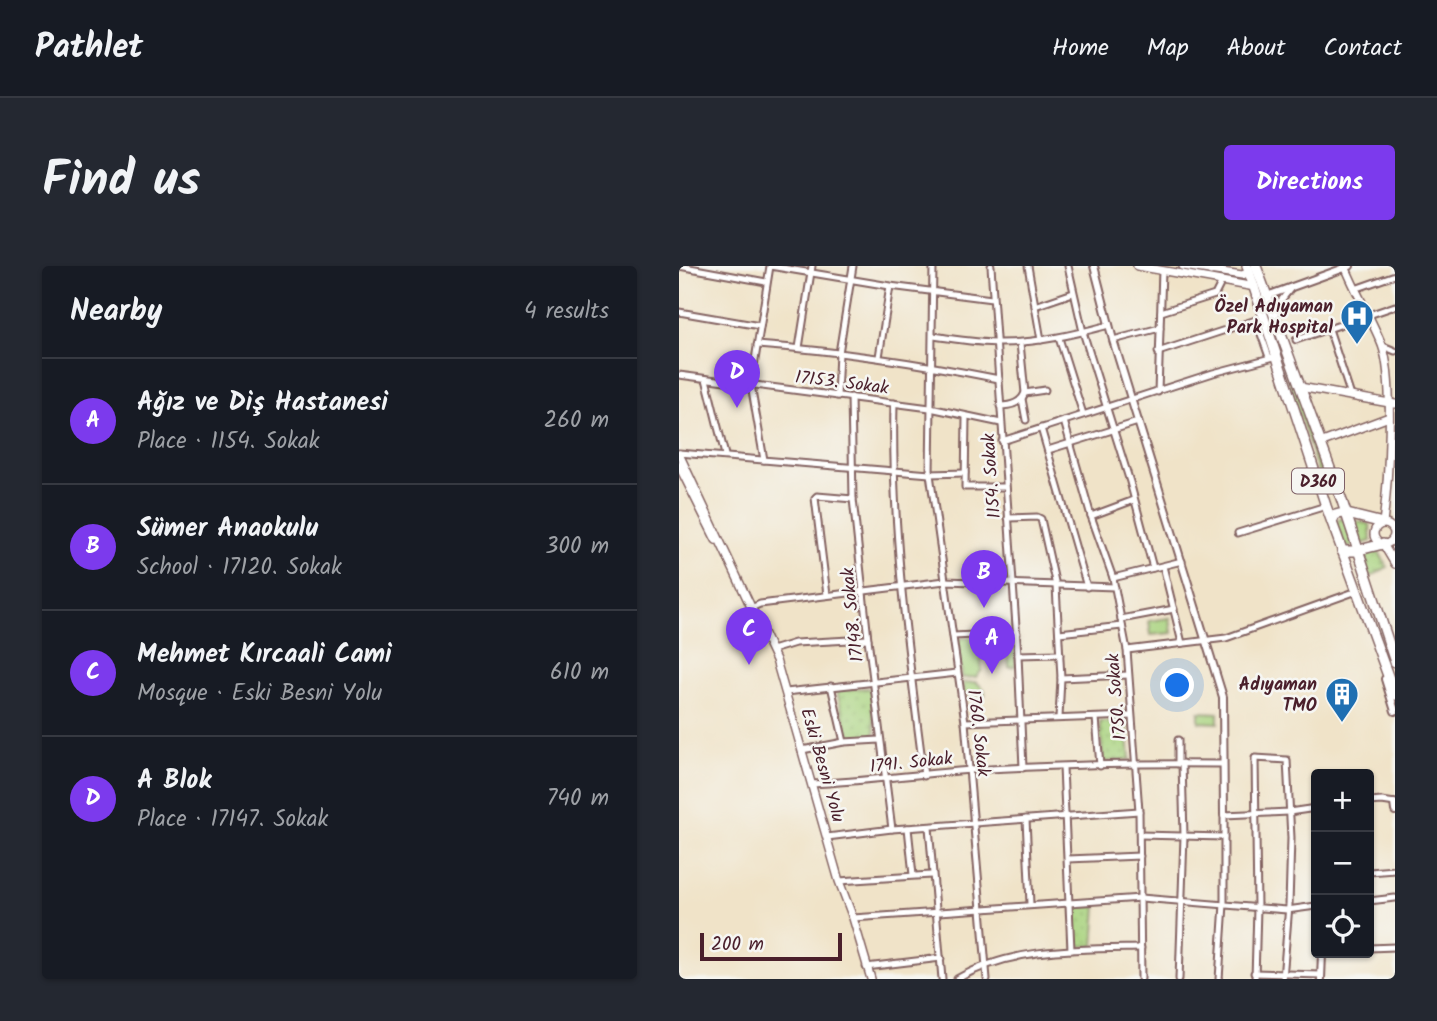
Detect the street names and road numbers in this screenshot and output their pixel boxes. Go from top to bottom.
street label: 17153. Sokak [793,363,891,404]
street label: 1154. Sokak [975,432,1010,520]
road number: D360 [1292,468,1344,494]
street label: 17148. Sokak [834,566,873,664]
street label: 1750. Sokak [1099,652,1136,742]
street label: 1760. Sokak [958,688,997,779]
street label: Eski Besni Yolu [791,705,852,826]
street label: 1791. Sokak [868,745,954,782]

